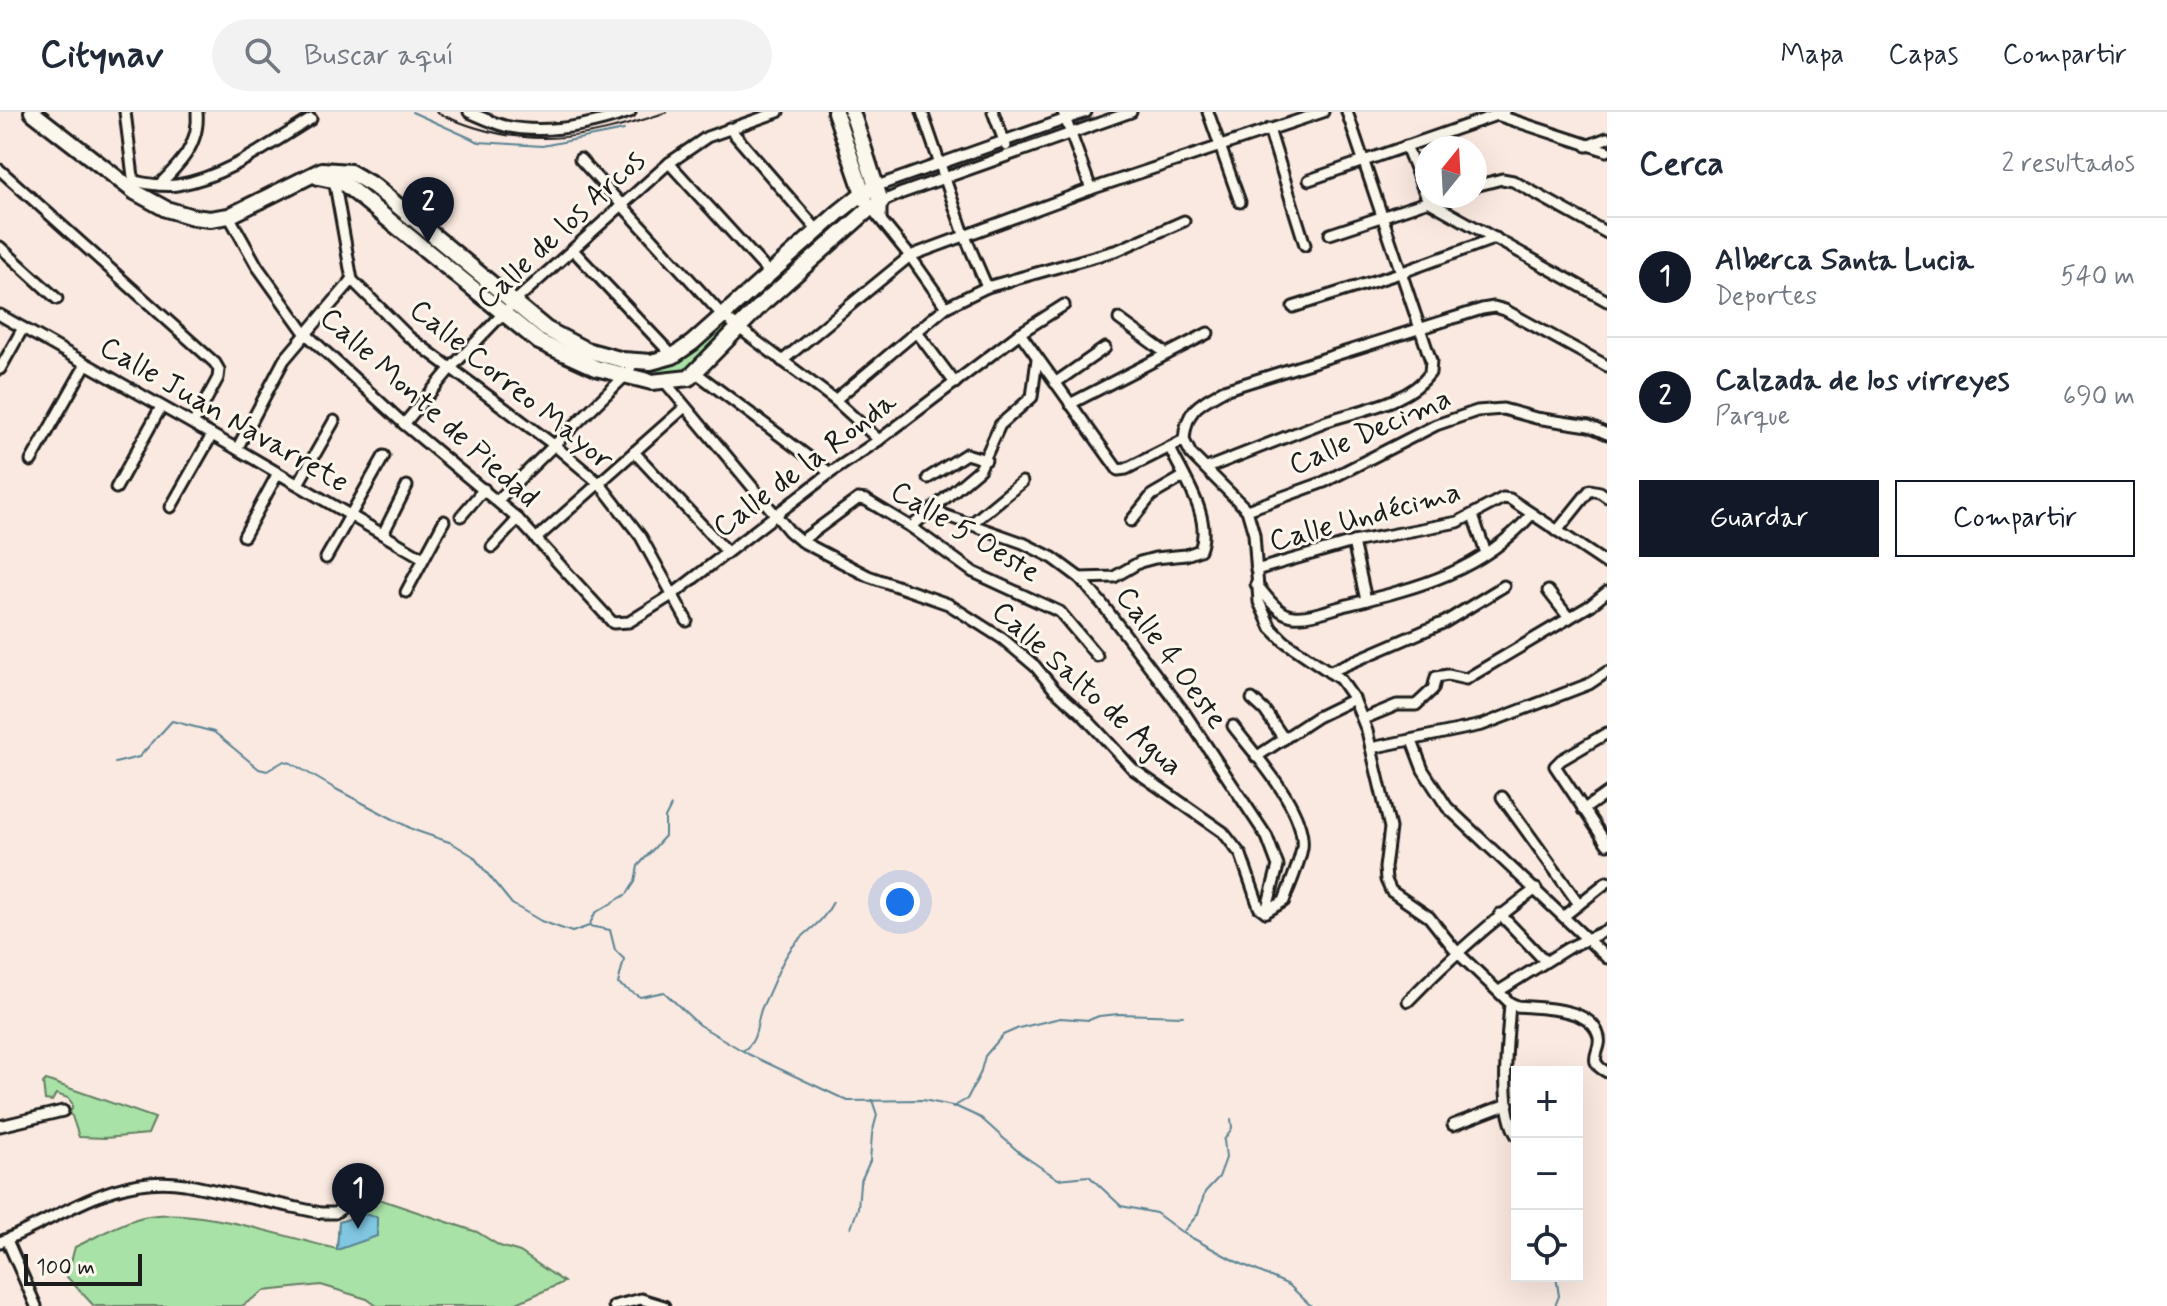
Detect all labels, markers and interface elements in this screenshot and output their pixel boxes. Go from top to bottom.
search box [212,19,772,91]
text: Citynav [40,31,164,80]
icon: search [240,33,284,77]
text: Buscar aquí [304,36,454,75]
text: Mapa [1780,37,1844,74]
text: Capas [1888,37,1958,74]
text: Compartir [2002,37,2127,74]
north arrow [1415,136,1487,208]
street label: Calle de los Arcos [468,142,654,318]
text: Cerca [1639,142,1724,187]
text: 2 resultados [2002,147,2135,181]
pin: 2 [402,177,454,243]
text: Alberca Santa Lucia [1715,241,1974,280]
text: 1 [1659,260,1671,294]
text: 540 m [2060,260,2135,294]
text: Deportes [1715,280,1817,314]
street label: Calle Correo Mayor [401,291,622,480]
street label: Calle Monte de Piedad [311,299,547,517]
street label: Calle Juan Navarrete [92,328,356,502]
text: Calzada de los virreyes [1715,361,2010,400]
street label: Calle Decima [1283,379,1457,485]
text: 2 [1659,380,1671,414]
text: 690 m [2063,380,2135,414]
street label: Calle de la Ronda [705,382,906,547]
text: Parque [1715,400,1790,434]
street label: Calle 5 Oeste [883,472,1047,592]
street label: Calle Undécima [1265,473,1465,561]
button: Guardar [1639,480,1879,557]
button: Compartir [1895,480,2135,557]
street label: Calle 4 Oeste [1106,579,1236,737]
street label: Calle Salto de Agua [983,593,1191,785]
your location [880,882,920,922]
map controls [1511,1066,1583,1282]
button: + [1511,1066,1583,1138]
button: − [1511,1138,1583,1210]
pin: 1 [332,1163,384,1229]
button: locate [1511,1210,1583,1282]
scale bar [24,1250,142,1286]
text: 100 m [36,1254,95,1282]

